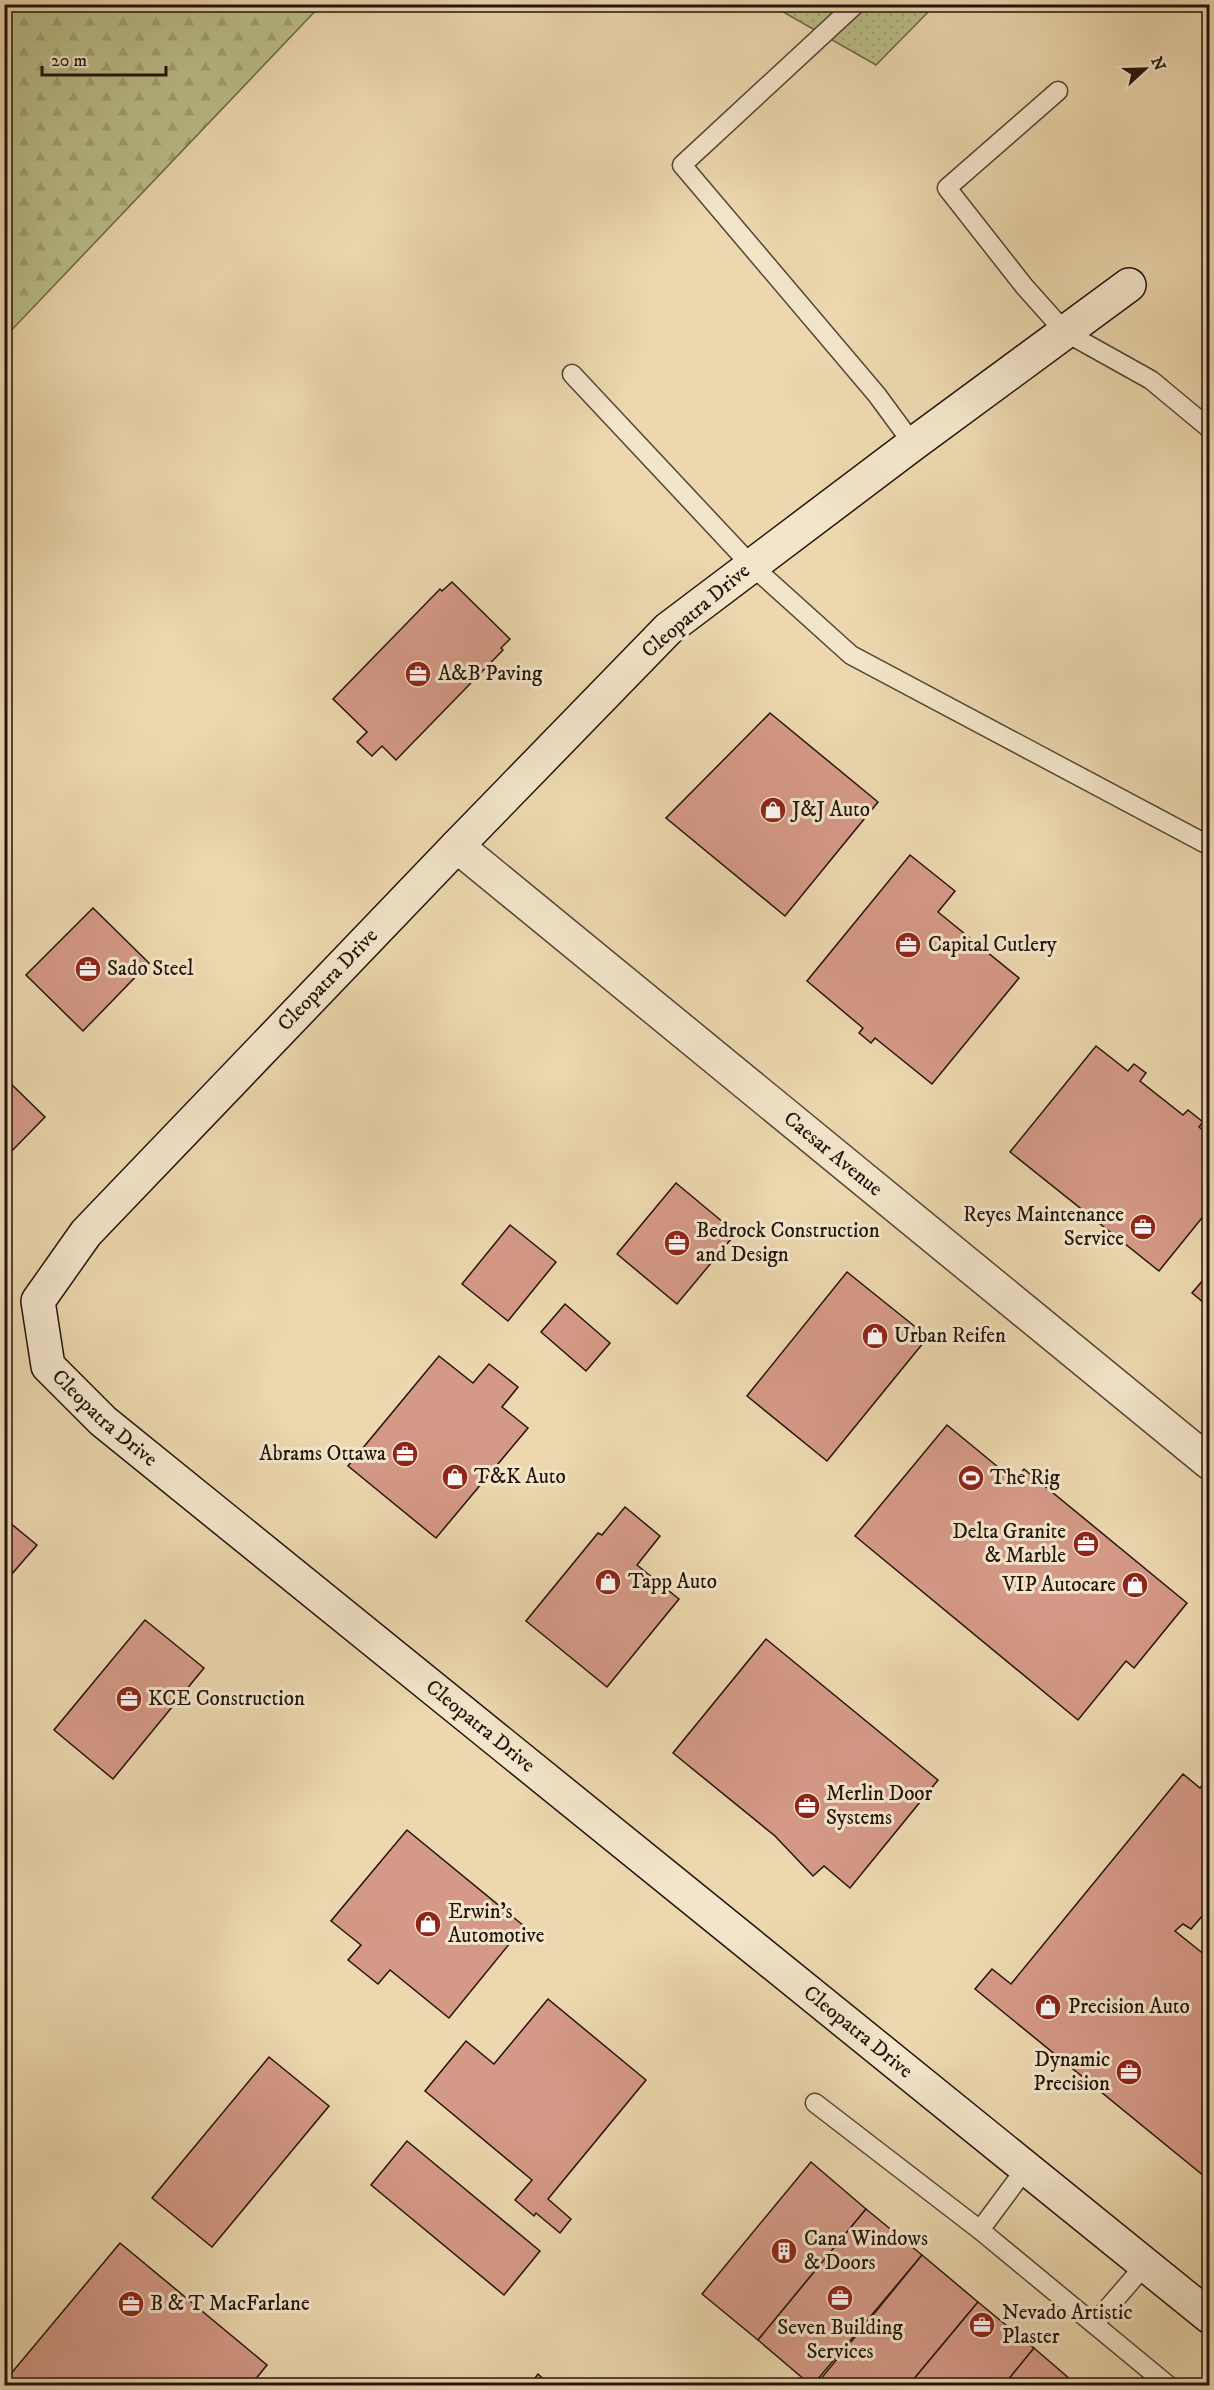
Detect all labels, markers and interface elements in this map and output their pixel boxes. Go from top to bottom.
scale bar [42,39,166,77]
north arrow [1115,39,1175,99]
text: 20 m [51,50,87,72]
text: N [1146,54,1170,74]
street label: Cleopatra Drive [637,558,756,664]
office icon: A&B Paving [403,659,433,689]
place label: A&B Paving [438,661,543,687]
shop icon: J&J Auto [758,795,788,825]
place label: J&J Auto [790,797,870,823]
street label: Cleopatra Drive [272,923,384,1037]
office icon: Capital Cutlery [893,930,923,960]
place label: Capital Cutlery [928,932,1058,958]
office icon: Sado Steel [73,954,103,984]
place label: Sado Steel [107,956,194,982]
street label: Caesar Avenue [778,1106,888,1202]
place label: Reyes Maintenance Service [963,1202,1124,1252]
office icon: Reyes Maintenance Service [1128,1212,1158,1242]
place label: Bedrock Construction and Design [696,1218,880,1268]
office icon: Bedrock Construction and Design [662,1228,692,1258]
shop icon: Urban Reifen [860,1321,890,1351]
place label: Urban Reifen [894,1323,1006,1349]
street label: Cleopatra Drive [46,1364,163,1473]
office icon: Abrams Ottawa [390,1439,420,1469]
place label: Abrams Ottawa [259,1441,386,1467]
shop icon: T&K Auto [440,1462,470,1492]
sports icon: The Rig [956,1463,986,1493]
place label: T&K Auto [474,1464,566,1490]
place label: The Rig [990,1465,1060,1491]
place label: Delta Granite & Marble [952,1519,1066,1569]
office icon: Delta Granite & Marble [1071,1529,1101,1559]
shop icon: Tapp Auto [593,1567,623,1597]
place label: Tapp Auto [628,1569,717,1595]
shop icon: VIP Autocare [1120,1570,1150,1600]
place label: VIP Autocare [1001,1572,1116,1598]
street label: Cleopatra Drive [420,1674,540,1779]
office icon: KCE Construction [114,1684,144,1714]
place label: KCE Construction [148,1686,305,1712]
place label: Merlin Door Systems [826,1781,932,1831]
office icon: Merlin Door Systems [792,1791,822,1821]
place label: Erwin's Automotive [448,1899,545,1949]
shop icon: Erwin's Automotive [413,1909,443,1939]
street label: Cleopatra Drive [798,1980,918,2084]
shop icon: Precision Auto [1033,1992,1063,2022]
place label: Precision Auto [1068,1994,1190,2020]
place label: Dynamic Precision [1033,2047,1110,2097]
office icon: Dynamic Precision [1114,2057,1144,2087]
place label: Cana Windows & Doors [804,2226,928,2276]
building icon: Cana Windows & Doors [769,2236,799,2266]
office icon: Seven Building Services [825,2283,855,2313]
office icon: B & T MacFarlane [116,2289,146,2319]
place label: B & T MacFarlane [150,2291,310,2317]
place label: Nevado Artistic Plaster [1002,2300,1132,2350]
office icon: Nevado Artistic Plaster [967,2310,997,2340]
place label: Seven Building Services [777,2315,903,2365]

